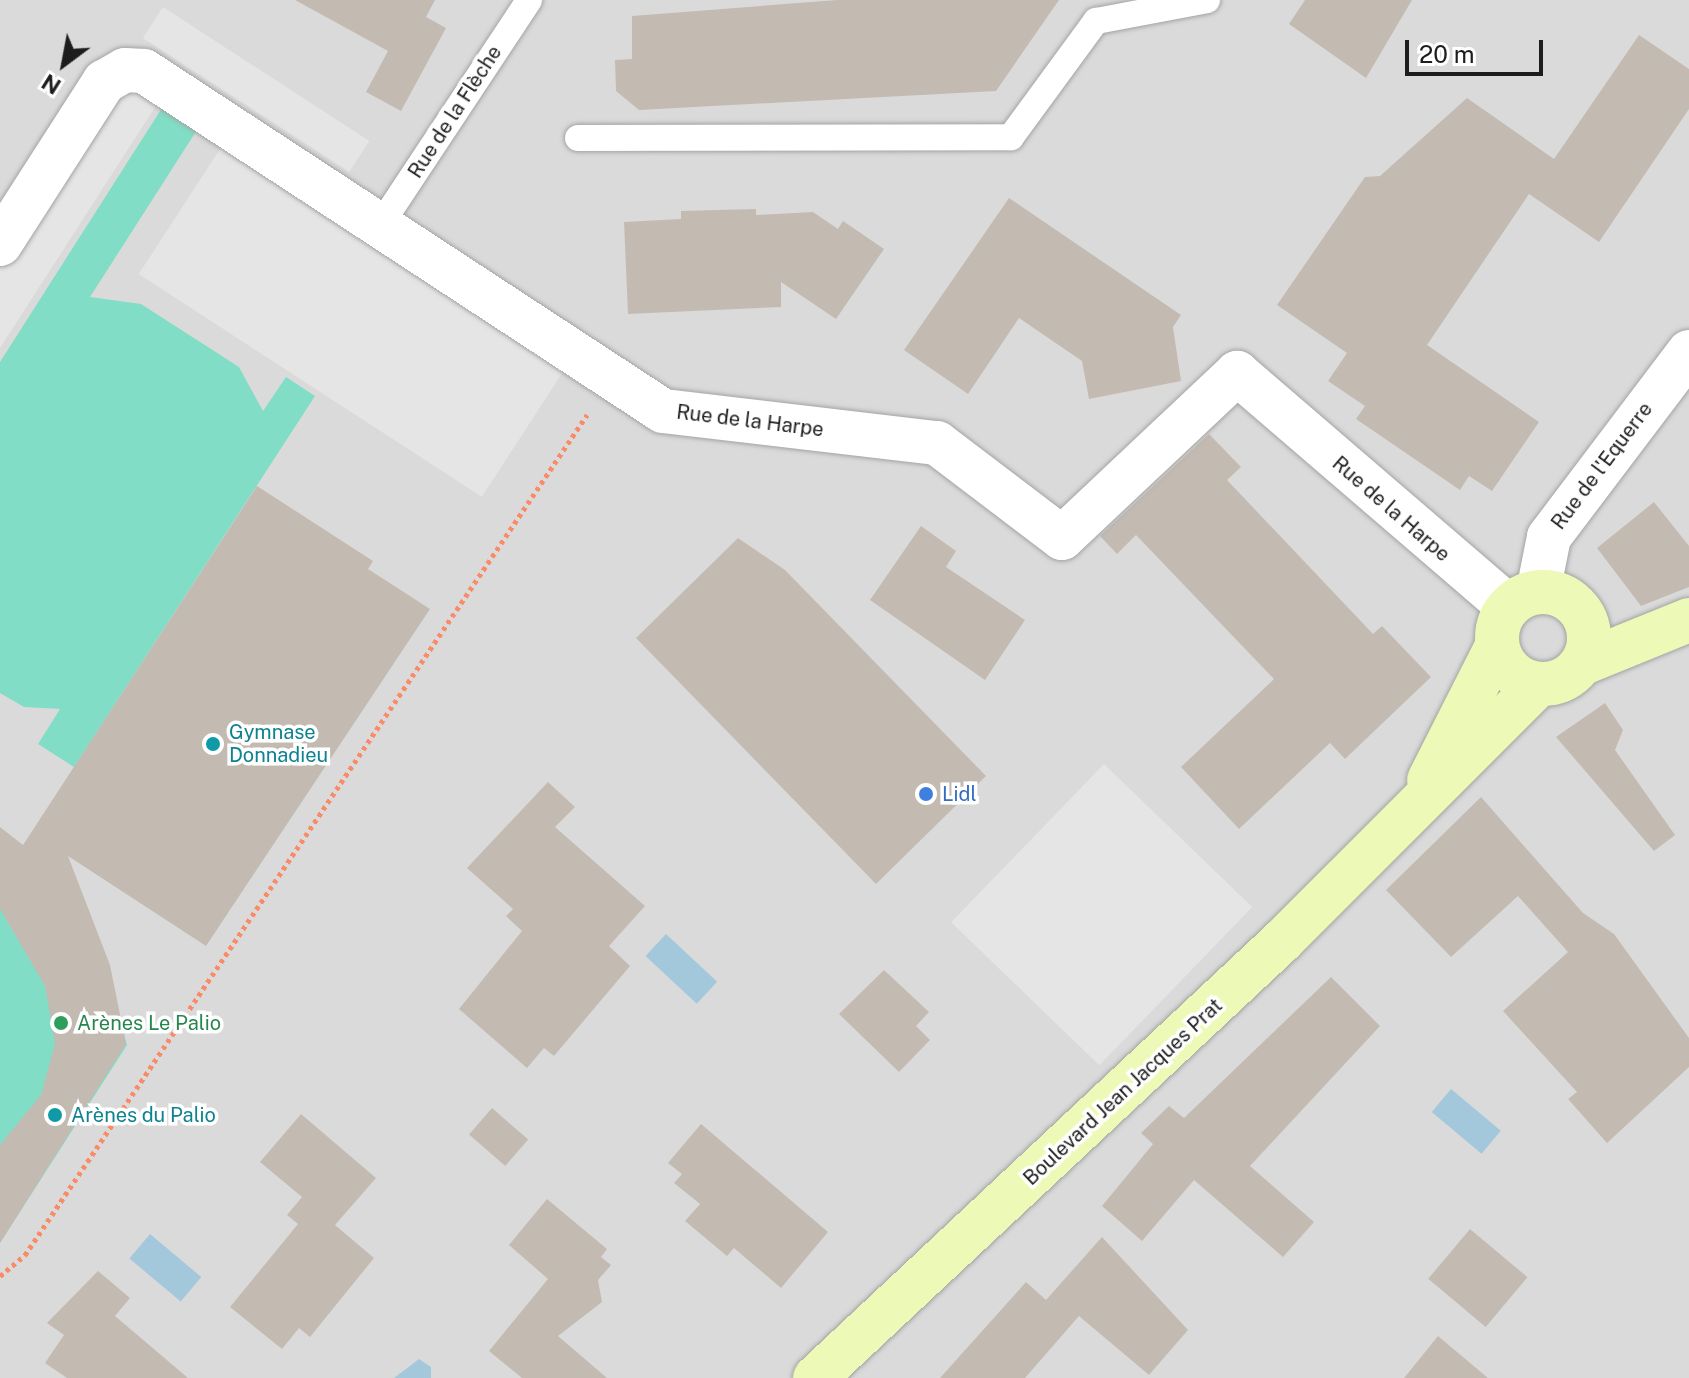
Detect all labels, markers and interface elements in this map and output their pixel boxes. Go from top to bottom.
north arrow [24,24,104,104]
scale bar [1409,24,1547,74]
text: 20 m [1419,40,1475,68]
street label: Rue de la Flèche [403,41,507,183]
text: N [37,69,65,100]
street label: Rue de l'Equerre [1546,398,1658,534]
street label: Rue de la Harpe [675,400,825,442]
street label: Rue de la Harpe [1327,451,1455,567]
place label: Gymnase Donnadieu [229,720,328,767]
marker: Gymnase Donnadieu [204,735,222,753]
place label: Lidl [942,782,977,806]
marker: Lidl [917,785,935,803]
street label: Boulevard Jean Jacques Prat [1019,994,1227,1190]
place label: Arènes Le Palio [77,1011,221,1035]
marker: Arènes Le Palio [52,1014,70,1032]
place label: Arènes du Palio [71,1103,216,1127]
marker: Arènes du Palio [46,1106,64,1124]

